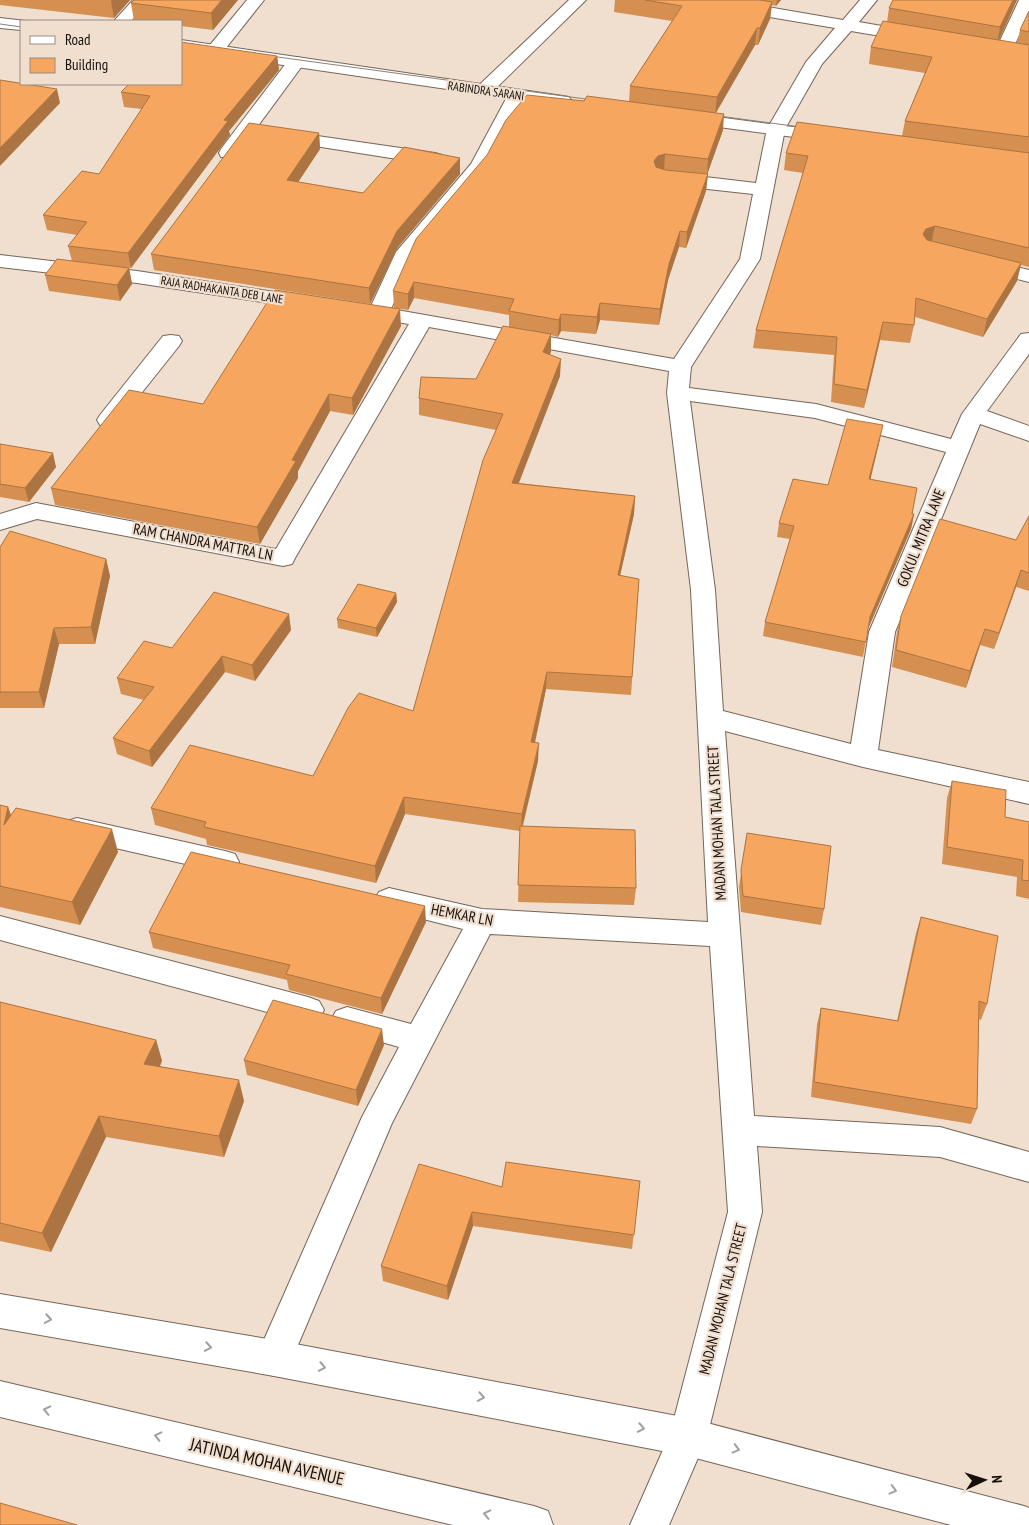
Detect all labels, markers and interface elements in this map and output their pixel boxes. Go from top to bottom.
legend [20,20,182,85]
text: Road [65,30,91,49]
text: Building [65,55,108,74]
street label: RABINDRA SARANI [447,78,525,103]
street label: RAJA RADHAKANTA DEB LANE [160,272,284,307]
street label: GOKUL MITRA LANE [892,486,949,590]
street label: RAM CHANDRA MATTRA LN [132,519,274,564]
street label: MADAN MOHAN TALA STREET [703,745,730,901]
street label: HEMKAR LN [429,899,495,930]
street label: MADAN MOHAN TALA STREET [695,1221,751,1377]
one-way arrow [44,1313,52,1323]
one-way arrow [204,1341,213,1351]
one-way arrow [317,1362,326,1372]
one-way arrow [477,1392,486,1402]
one-way arrow [43,1405,52,1416]
one-way arrow [637,1422,645,1432]
one-way arrow [154,1431,163,1442]
street label: JATINDA MOHAN AVENUE [187,1432,347,1490]
one-way arrow [731,1443,740,1454]
north arrow [959,1455,1009,1505]
text: N [988,1475,1006,1483]
one-way arrow [888,1485,896,1495]
one-way arrow [482,1509,491,1520]

